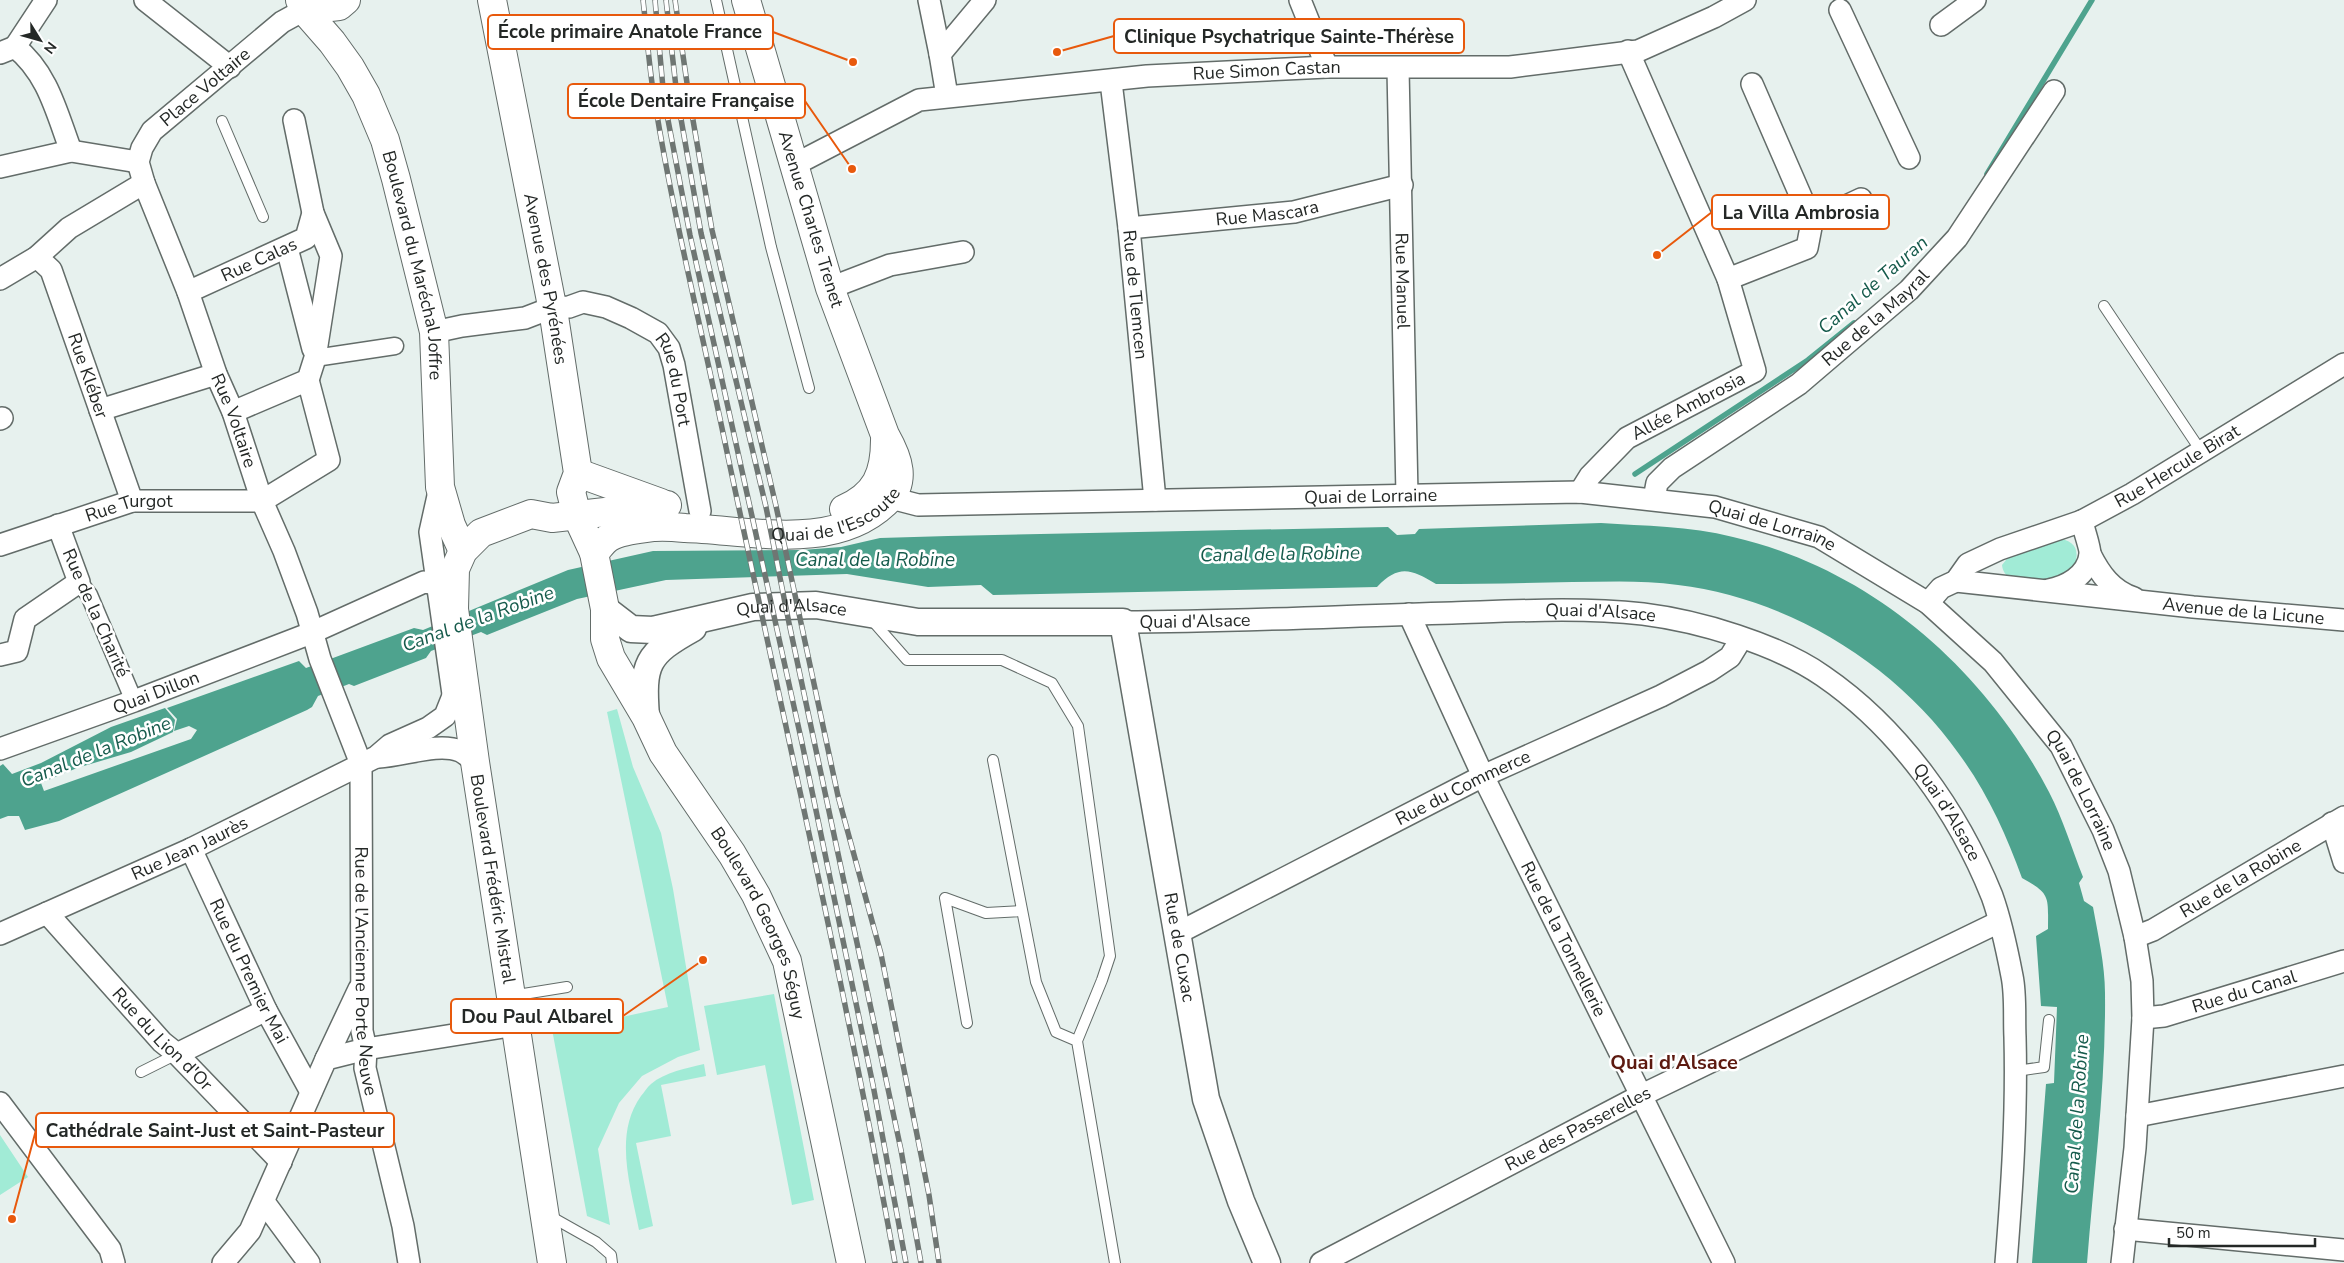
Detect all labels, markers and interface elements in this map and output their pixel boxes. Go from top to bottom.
north arrow [15,15,65,65]
callout: École primaire Anatole France [488,15,773,49]
text: École primaire Anatole France [498,19,762,45]
callout: Clinique Psychatrique Sainte-Thérèse [1114,19,1464,53]
text: Clinique Psychatrique Sainte-Thérèse [1124,24,1454,50]
text: N [39,38,61,57]
street label: Place Voltaire [155,42,255,132]
street label: Rue Simon Castan [1192,55,1341,86]
callout: École Dentaire Française [568,84,805,118]
text: École Dentaire Française [578,88,794,114]
street label: Avenue Charles Trenet [773,128,850,311]
street label: Boulevard du Maréchal Joffre [377,148,448,380]
street label: Avenue des Pyrénées [518,191,573,366]
street label: Rue Mascara [1215,194,1321,232]
callout: La Villa Ambrosia [1712,195,1889,229]
text: La Villa Ambrosia [1722,200,1880,226]
street label: Rue de Tlemcen [1117,229,1154,361]
water label: Canal de Tauran [1812,230,1934,340]
street label: Rue Calas [217,232,301,287]
street label: Rue Manuel [1389,232,1416,330]
street label: Rue de la Mayral [1816,263,1935,372]
street label: Rue du Port [650,328,697,429]
street label: Rue Kléber [62,330,114,422]
street label: Allée Ambrosia [1627,366,1749,446]
street label: Rue Voltaire [205,370,262,471]
street label: Rue Hercule Birat [2110,418,2245,513]
street label: Quai de l'Escoute [771,483,906,547]
street label: Quai de Lorraine [1304,483,1437,509]
street label: Rue Turgot [82,489,173,528]
street label: Quai de Lorraine [1705,494,1841,557]
water label: Canal de la Robine [1200,540,1360,568]
street label: Rue de la Charité [57,545,135,681]
water label: Canal de la Robine [795,547,955,573]
water label: Canal de la Robine [398,579,558,659]
street label: Avenue de la Licune [2161,592,2325,630]
street label: Quai d'Alsace [734,593,849,623]
street label: Quai d'Alsace [1545,598,1658,628]
street label: Quai d'Alsace [1139,608,1251,634]
street label: Quai Dillon [110,665,203,720]
water label: Canal de la Robine [17,710,175,794]
street label: Quai de Lorraine [2040,724,2122,854]
street label: Rue du Commerce [1391,744,1534,831]
street label: Quai d'Alsace [1908,758,1987,865]
street label: Boulevard Frédéric Mistral [465,772,522,986]
street label: Rue Jean Jaurès [127,811,252,886]
street label: Boulevard Georges Séguy [705,822,811,1022]
street label: Rue de la Robine [2175,833,2306,923]
street label: Rue de l'Ancienne Porte Neuve [349,846,383,1098]
street label: Rue de la Tonnellerie [1515,857,1612,1021]
street label: Rue de Cuxac [1158,891,1201,1004]
street label: Rue du Premier Mai [204,895,294,1048]
street label: Rue du Canal [2189,964,2300,1019]
street label: Rue du Lion d'Or [107,982,218,1096]
callout: Dou Paul Albarel [451,999,623,1033]
text: Dou Paul Albarel [461,1004,613,1030]
water label: Canal de la Robine [2058,1033,2096,1195]
district label: Quai d'Alsace [1610,1049,1738,1076]
street label: Rue des Passerelles [1501,1080,1655,1177]
callout: Cathédrale Saint-Just et Saint-Pasteur [36,1113,394,1147]
text: Cathédrale Saint-Just et Saint-Pasteur [46,1118,385,1144]
scale bar [2169,1216,2315,1248]
text: 50 m [2176,1223,2211,1243]

